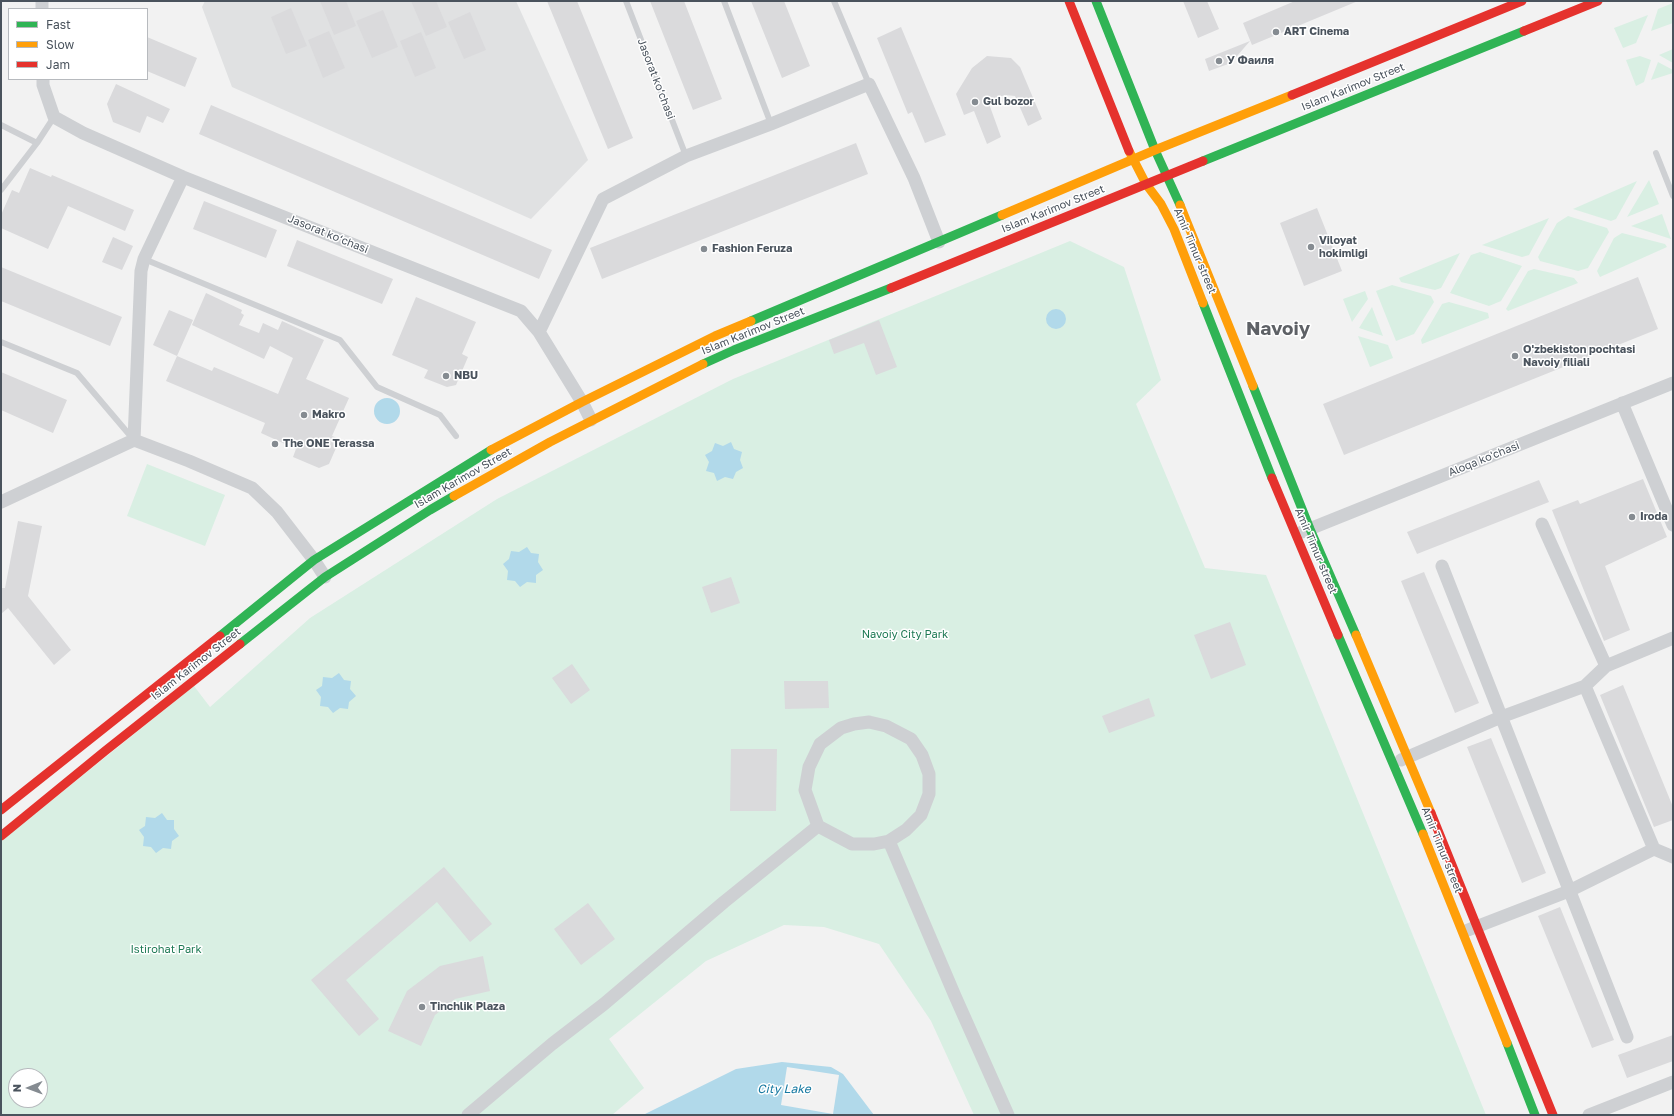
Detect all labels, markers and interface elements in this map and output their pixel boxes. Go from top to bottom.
legend [8,8,148,80]
text: Fast [46,17,71,32]
place label: ART Cinema [1284,25,1349,39]
marker: ART Cinema [1271,27,1281,37]
text: Slow [46,37,74,52]
street label: Jasorat ko‘chasi [634,37,678,121]
place label: У Фаиля [1227,54,1274,68]
marker: У Фаиля [1214,56,1224,66]
text: Jam [46,57,70,72]
street label: Islam Karimov Street [1300,60,1406,114]
place label: Gul bozor [983,95,1034,109]
marker: Gul bozor [970,97,980,107]
street label: Islam Karimov Street [1000,182,1106,236]
street label: Amir Timur street [1171,206,1219,296]
street label: Jasorat ko‘chasi [286,212,370,256]
place label: Viloyat hokimligi [1319,234,1368,260]
place label: Fashion Feruza [712,242,792,256]
marker: Viloyat hokimligi [1306,242,1316,252]
marker: Fashion Feruza [699,244,709,254]
street label: Islam Karimov Street [700,304,806,358]
district label: Navoiy [1246,318,1310,340]
place label: O'zbekiston pochtasi Navoiy filiali [1523,343,1635,369]
marker: O'zbekiston pochtasi Navoiy filiali [1510,351,1520,361]
place label: NBU [454,369,478,383]
marker: NBU [441,371,451,381]
place label: Makro [312,408,345,422]
marker: Makro [299,410,309,420]
place label: The ONE Terassa [283,437,374,451]
marker: The ONE Terassa [270,439,280,449]
street label: Aloqa ko'chasi [1447,439,1521,479]
street label: Islam Karimov Street [412,445,514,511]
street label: Amir Timur street [1292,506,1340,596]
place label: Iroda [1640,510,1668,524]
marker: Iroda [1627,512,1637,522]
street label: Islam Karimov Street [149,625,243,703]
park label: Navoiy City Park [862,628,948,642]
street label: Amir Timur street [1419,805,1465,895]
park label: Istirohat Park [130,943,202,957]
place label: Tinchlik Plaza [430,1000,505,1014]
marker: Tinchlik Plaza [417,1002,427,1012]
north arrow [8,1068,48,1108]
water label: City Lake [757,1082,811,1096]
text: N [10,1084,23,1093]

